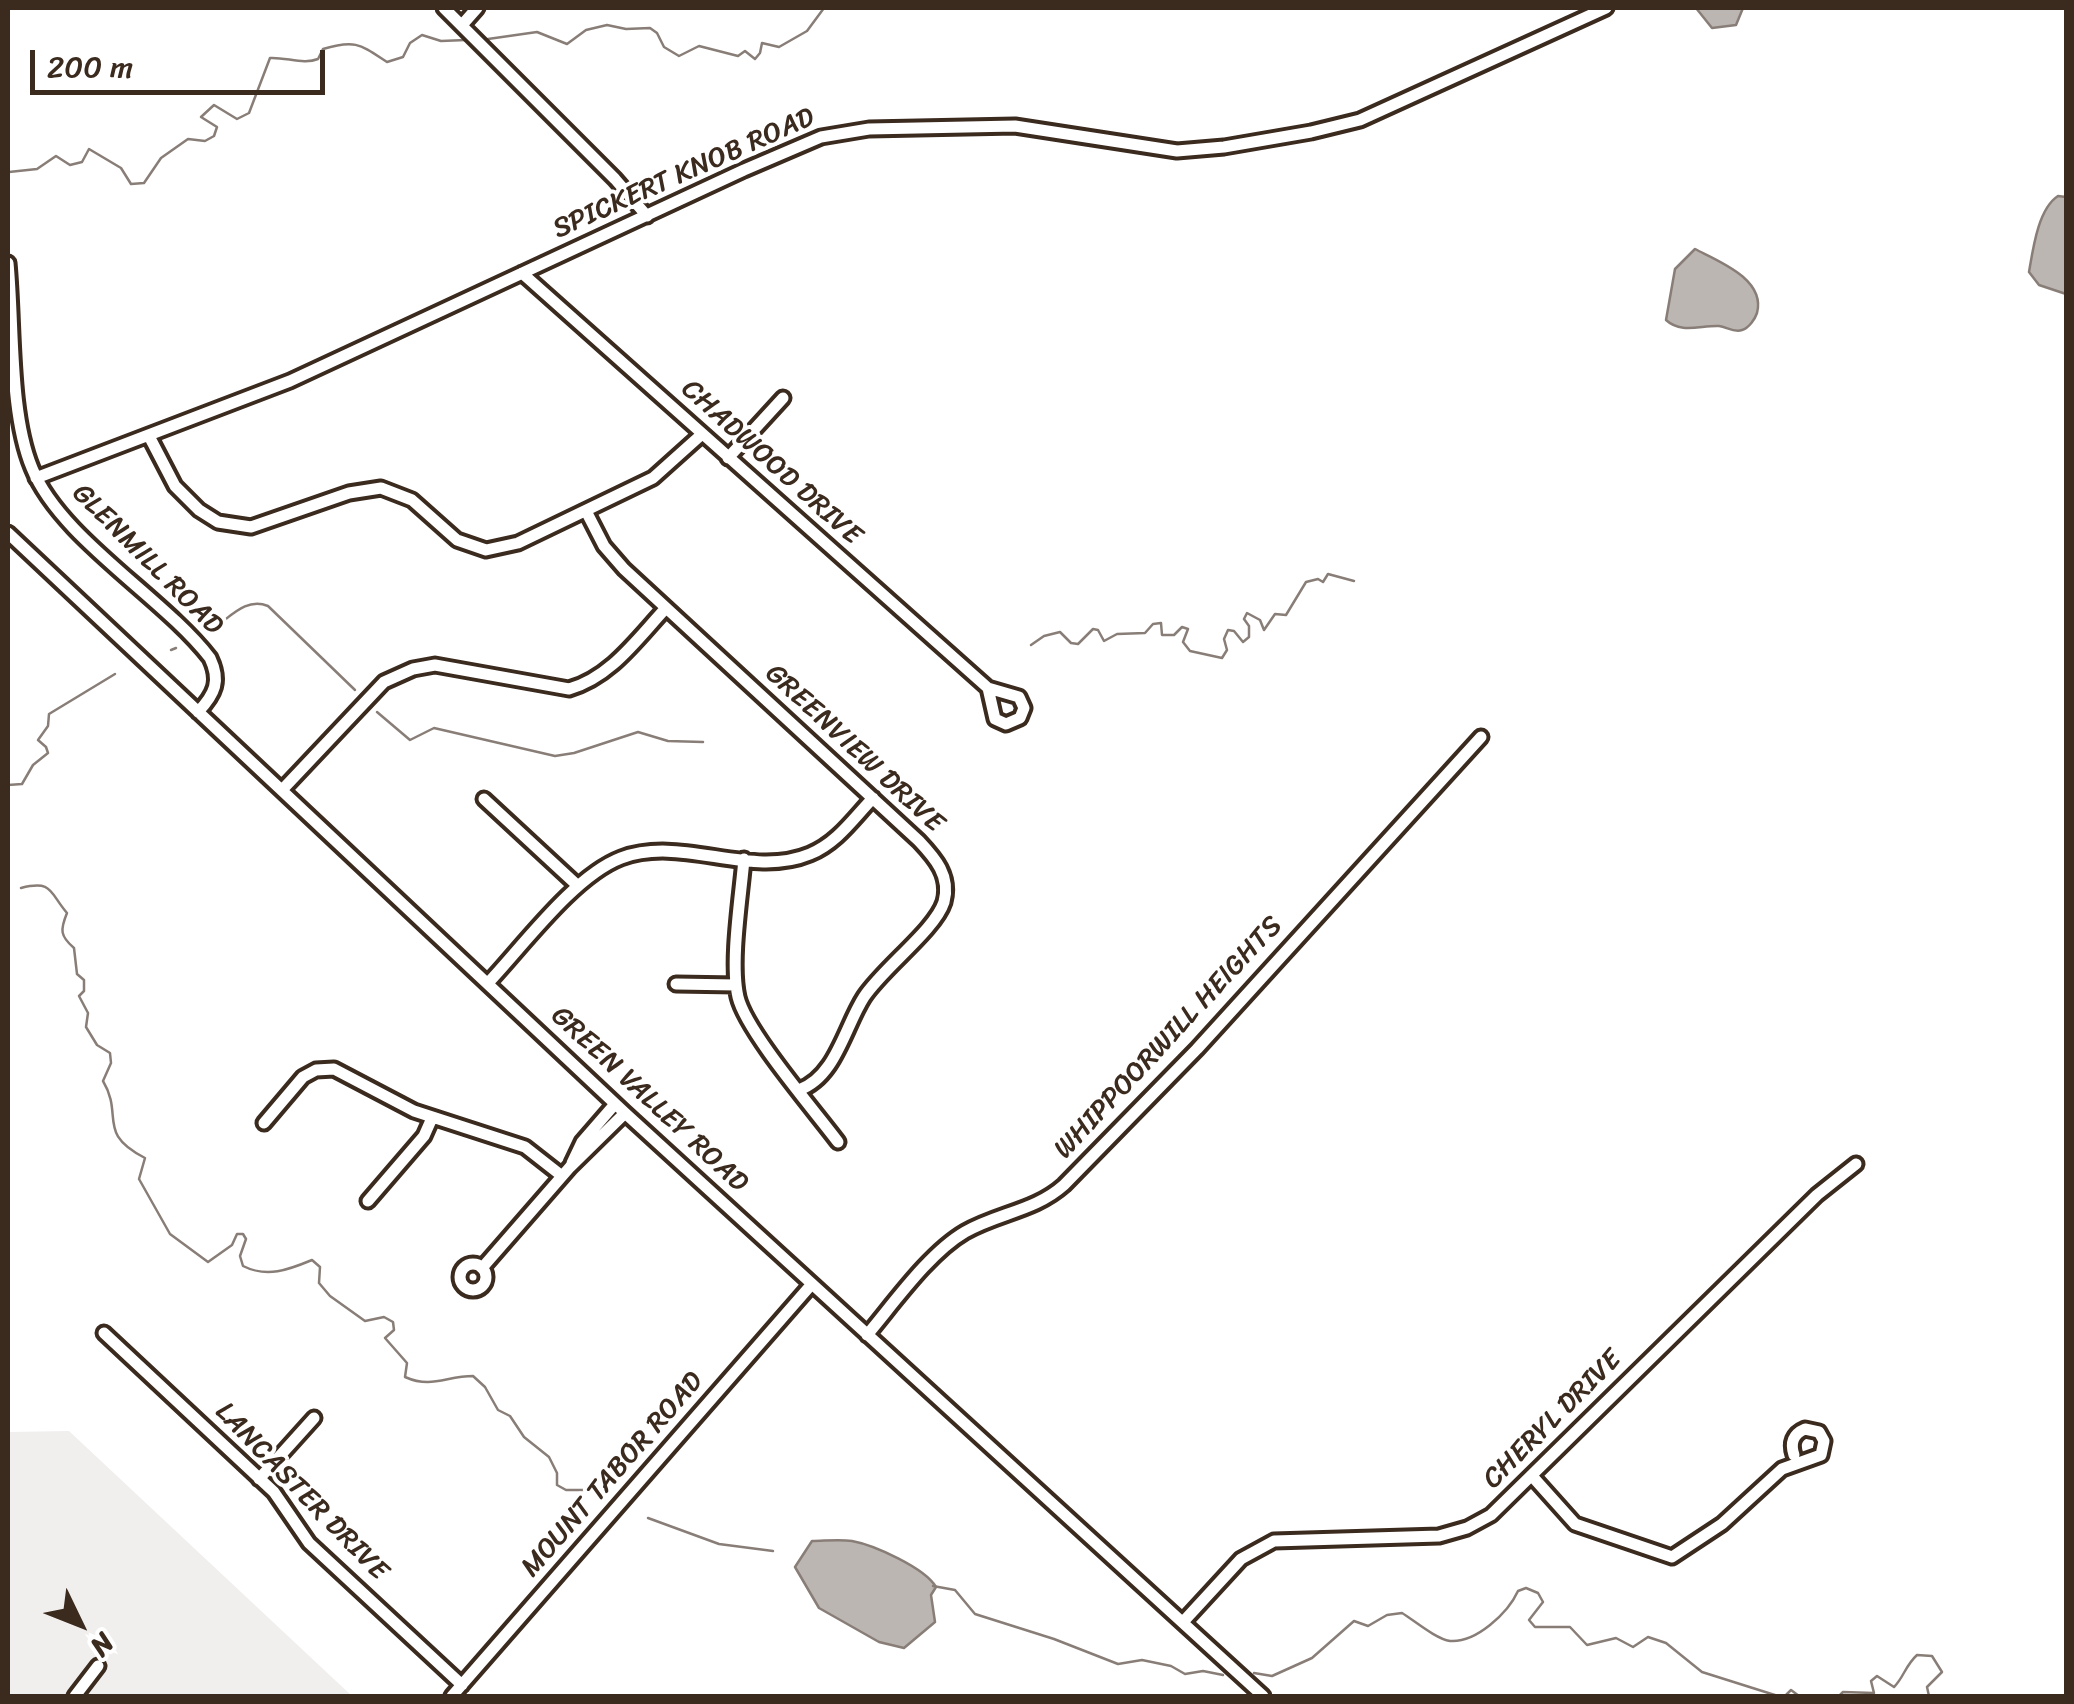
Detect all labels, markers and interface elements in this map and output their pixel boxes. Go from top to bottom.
scale bar [35,30,330,92]
text: 200 m [47,40,133,94]
street label: SPICKERT KNOB ROAD [548,101,820,247]
street label: CHADWOOD DRIVE [674,373,868,553]
street label: GLENMILL ROAD [64,477,230,643]
street label: GREENVIEW DRIVE [758,658,950,840]
street label: WHIPPOORWILL HEIGHTS [1048,910,1290,1166]
street label: GREEN VALLEY ROAD [543,1000,755,1200]
street label: CHERYL DRIVE [1477,1344,1629,1496]
street label: MOUNT TABOR ROAD [515,1366,711,1584]
street label: LANCASTER DRIVE [207,1396,395,1588]
north arrow [30,1574,130,1674]
text: N [78,1621,127,1669]

